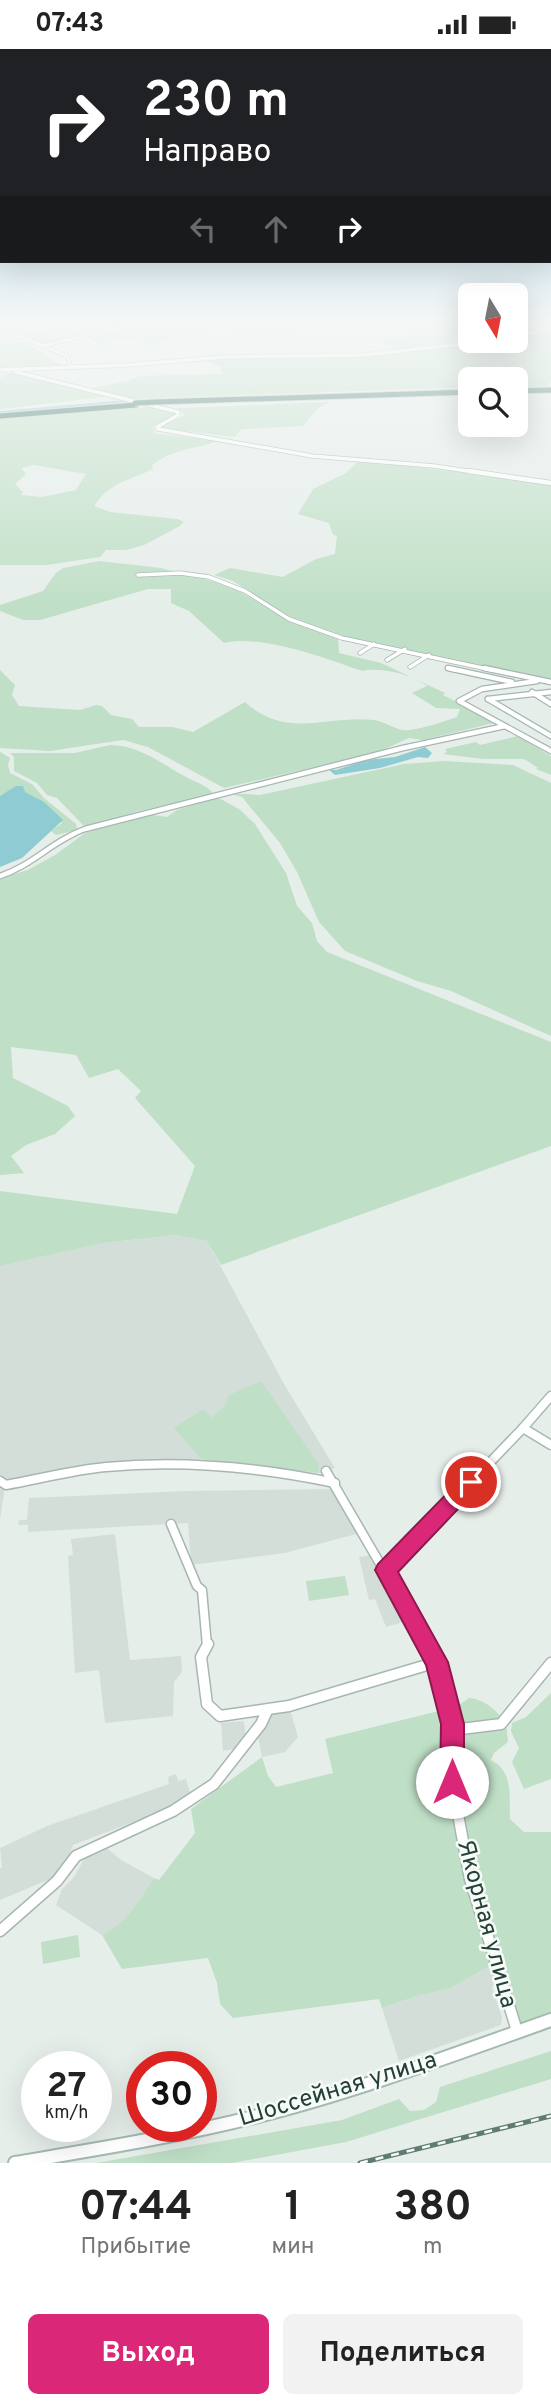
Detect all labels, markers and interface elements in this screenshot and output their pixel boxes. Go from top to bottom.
text: 07:43 [35,8,104,41]
text: 230 m [143,72,289,134]
icon: right [28,77,119,168]
text: Направо [143,133,271,173]
icon: left [184,210,222,248]
icon: ahead [257,210,295,248]
icon: right [330,210,368,248]
north arrow [458,283,528,353]
map controls [458,283,528,437]
button: search [458,367,528,437]
pin [441,1452,501,1512]
icon: arrive [452,1463,490,1501]
position arrow [415,1745,489,1819]
street label: Якорная улица [449,1837,523,2011]
street label: Шоссейная улица [235,2046,441,2134]
speed limit sign: 30 [126,2051,217,2142]
text: 27 [47,2065,86,2109]
text: km/h [45,2102,88,2125]
text: 07:44 [79,2182,193,2235]
text: 1 [285,2182,301,2235]
text: 380 [393,2182,472,2235]
text: Прибытие [81,2233,191,2262]
text: мин [272,2233,314,2262]
text: m [423,2233,442,2262]
button: Выход [28,2314,269,2394]
button: Поделиться [283,2314,523,2394]

